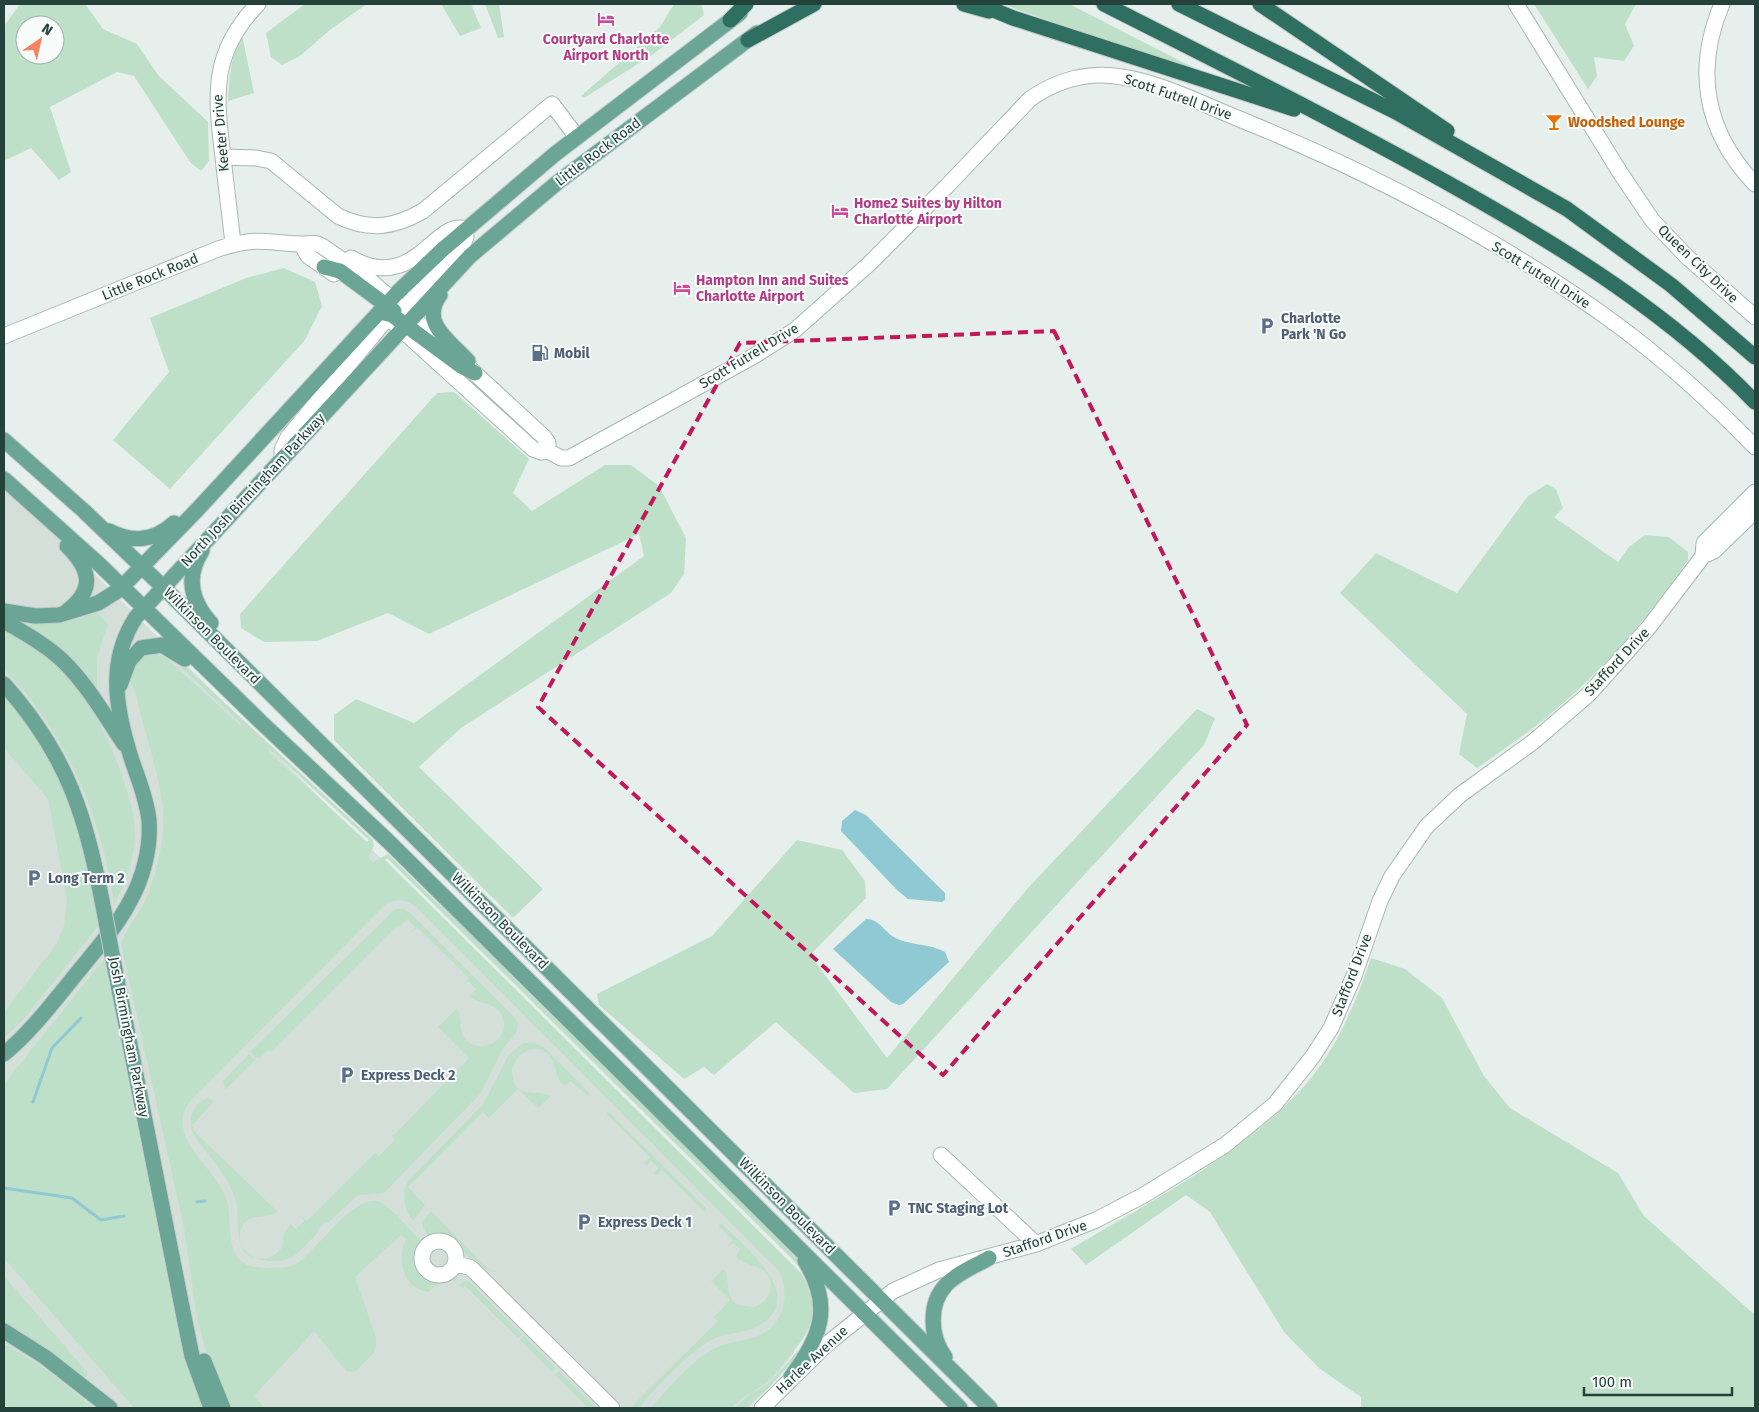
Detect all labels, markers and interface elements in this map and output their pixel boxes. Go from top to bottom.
hotel icon: Courtyard Charlotte Airport North [596,9,616,29]
north arrow [15,15,65,65]
text: N [38,20,56,39]
place label: Courtyard Charlotte Airport North [543,31,669,64]
street label: Scott Futrell Drive [1122,71,1234,123]
street label: Keeter Drive [209,94,233,172]
bar icon: Woodshed Lounge [1544,112,1564,132]
street label: Little Rock Road [552,114,644,190]
place label: Woodshed Lounge [1568,114,1685,131]
place label: Home2 Suites by Hilton Charlotte Airport [854,195,1002,228]
hotel icon: Home2 Suites by Hilton Charlotte Airport [830,201,850,221]
street label: Queen City Drive [1654,221,1742,307]
street label: Scott Futrell Drive [1489,238,1593,312]
street label: Little Rock Road [99,250,201,304]
place label: Hampton Inn and Suites Charlotte Airport [696,272,849,305]
hotel icon: Hampton Inn and Suites Charlotte Airport [672,278,692,298]
place label: Charlotte Park 'N Go [1281,310,1346,343]
parking icon: Charlotte Park 'N Go [1257,316,1277,336]
street label: Scott Futrell Drive [696,320,802,392]
fuel station icon: Mobil [530,343,550,363]
place label: Mobil [554,345,590,362]
street label: North Josh Birmingham Parkway [177,410,329,570]
street label: Wilkinson Boulevard [160,584,264,688]
street label: Stafford Drive [1581,624,1653,700]
parking icon: Long Term 2 [24,868,44,888]
street label: Wilkinson Boulevard [448,869,552,973]
place label: Long Term 2 [48,870,125,887]
street label: Stafford Drive [1328,931,1376,1019]
street label: Josh Birmingham Parkway [105,955,153,1119]
parking icon: Express Deck 2 [337,1065,357,1085]
place label: Express Deck 2 [361,1067,455,1084]
street label: Wilkinson Boulevard [735,1154,839,1258]
parking icon: TNC Staging Lot [884,1198,904,1218]
place label: TNC Staging Lot [908,1200,1009,1217]
parking icon: Express Deck 1 [574,1212,594,1232]
place label: Express Deck 1 [598,1214,692,1231]
street label: Stafford Drive [1001,1217,1089,1261]
street label: Harlee Avenue [773,1322,851,1398]
scale bar [1584,1364,1732,1396]
text: 100 m [1592,1373,1632,1391]

